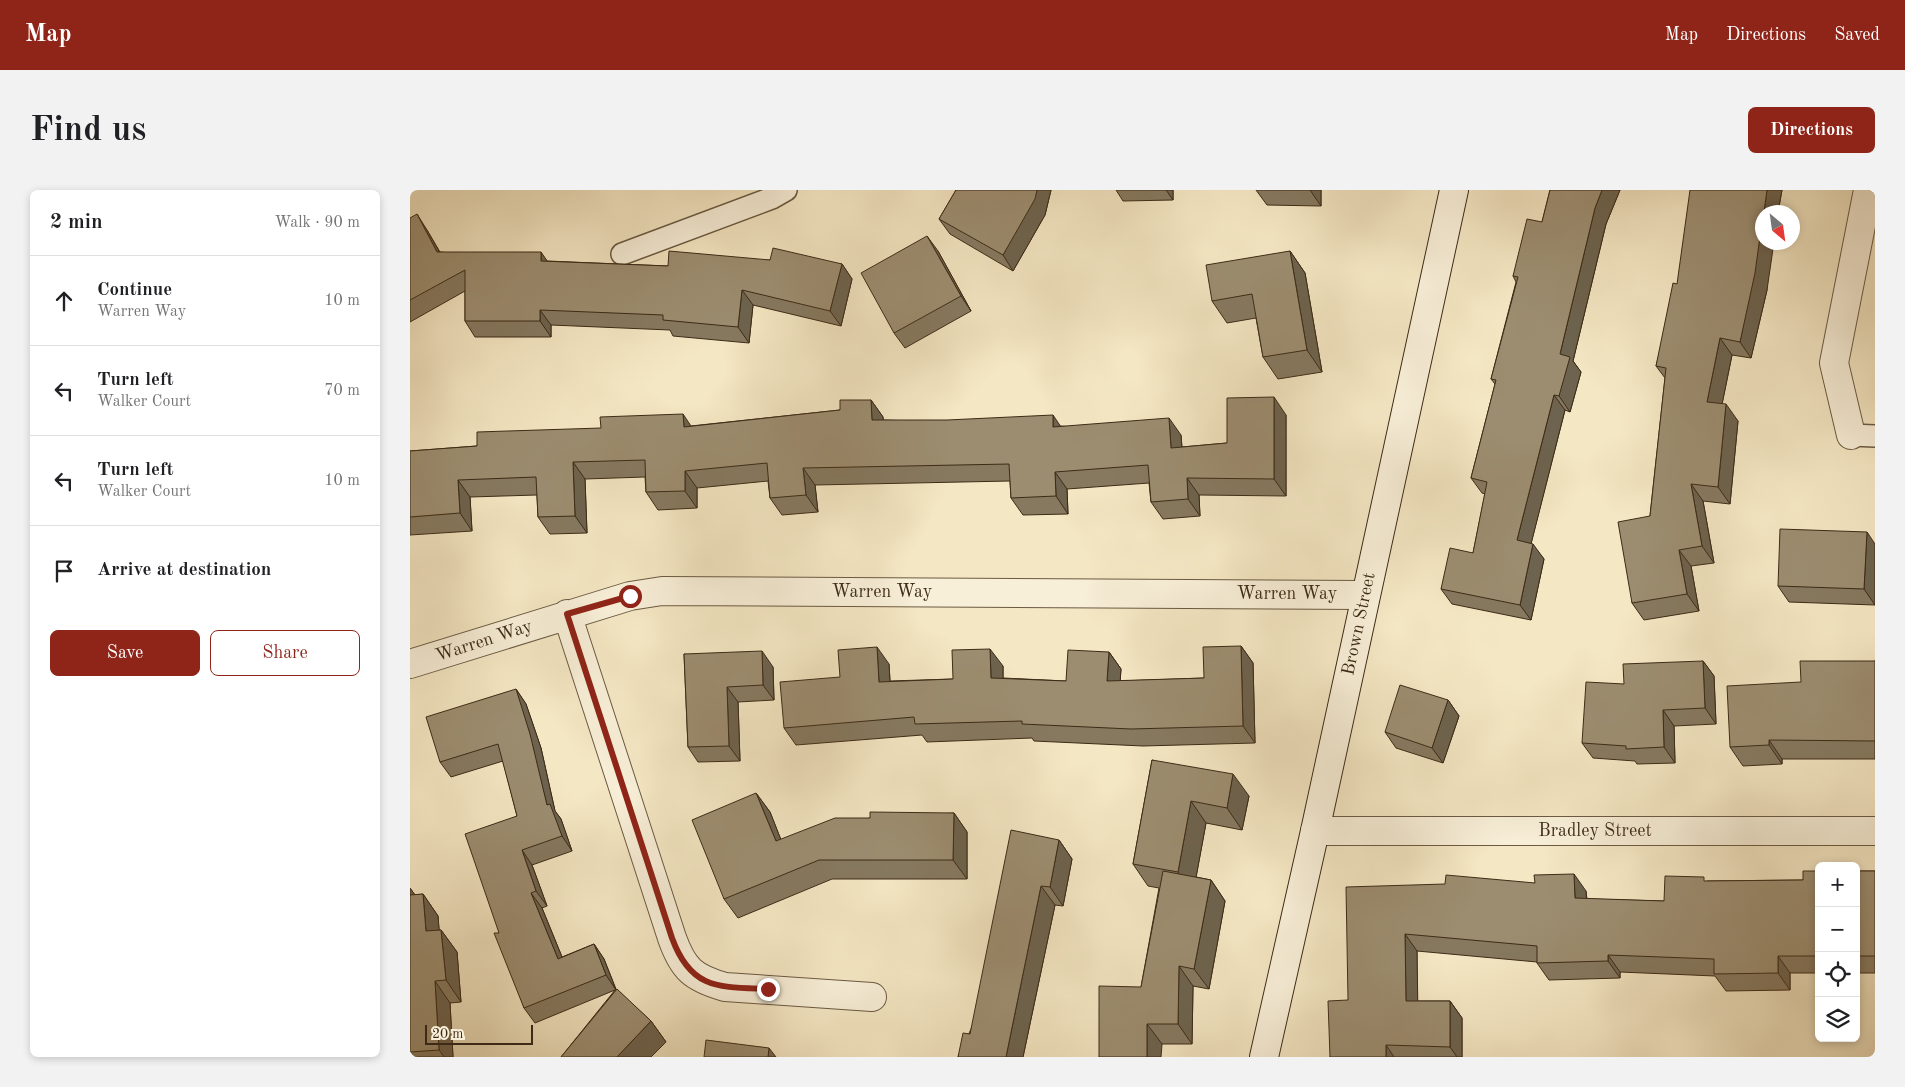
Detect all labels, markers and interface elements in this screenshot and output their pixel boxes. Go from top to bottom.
text: Map [25,23,72,47]
text: Map [1665,26,1698,44]
text: Directions [1726,26,1806,44]
text: Saved [1834,26,1880,44]
button: Directions [1748,107,1875,153]
text: Find us [30,113,146,148]
north arrow [1755,205,1800,250]
text: 2 min [50,212,103,233]
text: Walk · 90 m [274,215,360,231]
text: Continue [97,281,172,300]
icon: ahead [50,287,78,315]
text: 10 m [324,293,360,309]
text: Warren Way [97,304,186,320]
text: Turn left [97,371,174,390]
icon: left [50,377,78,405]
text: 70 m [324,383,360,399]
text: Walker Court [97,394,191,410]
text: Turn left [97,461,174,480]
icon: left [50,467,78,495]
text: 10 m [324,473,360,489]
text: Walker Court [97,484,191,500]
icon: arrive [50,557,78,585]
text: Arrive at destination [97,561,271,580]
street label: Brown Street [1339,571,1379,677]
street label: Warren Way [832,583,933,601]
route start [619,585,642,608]
street label: Warren Way [1237,585,1338,603]
street label: Warren Way [433,617,535,665]
button: Save [50,630,200,676]
button: Share [210,630,360,676]
street label: Bradley Street [1538,822,1652,840]
map controls [1815,862,1860,1042]
button: + [1815,862,1860,907]
button: − [1815,907,1860,952]
button: locate [1815,952,1860,997]
route end [757,978,780,1001]
button: layers [1815,997,1860,1042]
scale bar [425,1022,532,1045]
text: 20 m [432,1027,463,1041]

